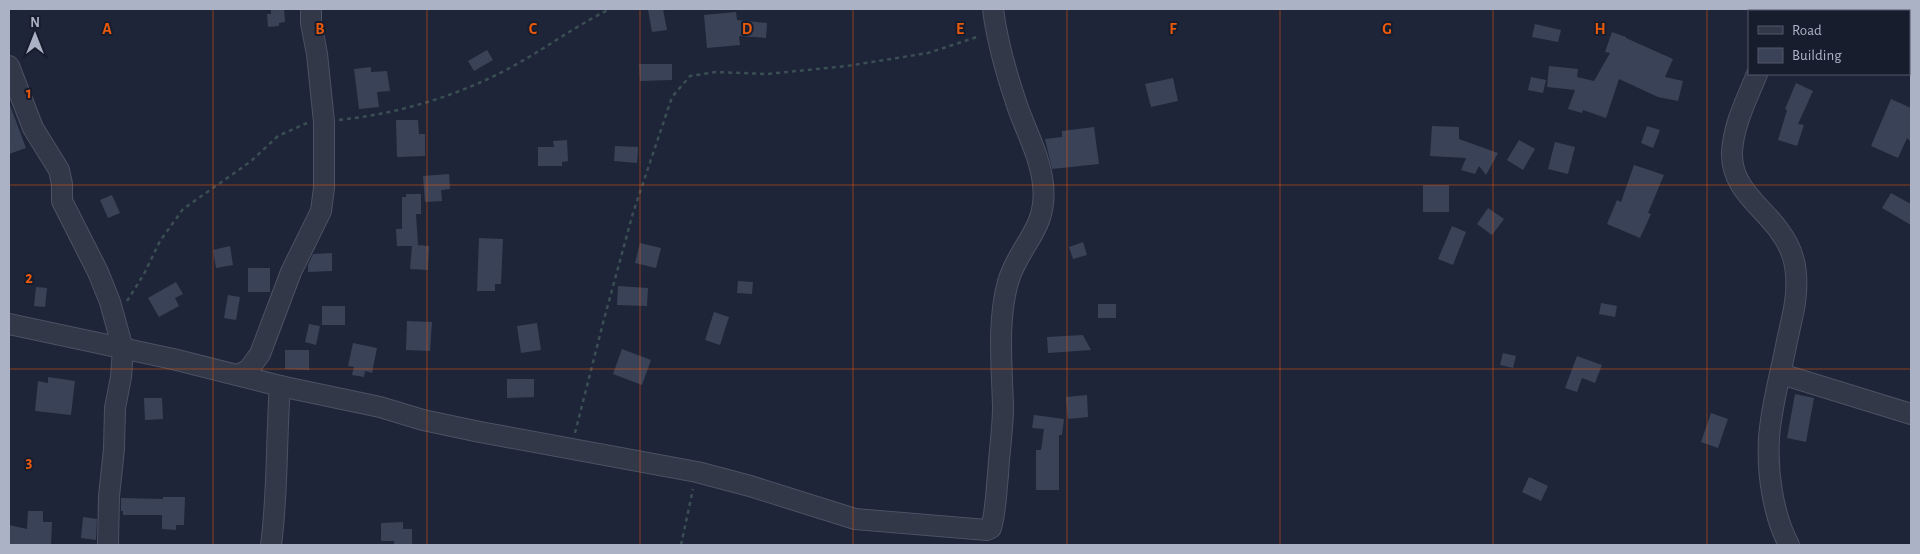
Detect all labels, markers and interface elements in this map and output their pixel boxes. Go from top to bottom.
north arrow [10,10,60,60]
legend [1748,10,1910,75]
text: N [30,16,40,30]
text: A [102,21,112,37]
text: B [315,21,325,37]
text: C [529,21,538,37]
text: D [742,21,753,37]
text: E [956,21,964,37]
text: F [1169,21,1177,37]
text: G [1382,21,1392,37]
text: H [1594,21,1606,37]
text: Road [1792,23,1822,38]
text: Building [1792,48,1842,63]
text: 1 [26,85,32,101]
text: 2 [25,270,33,286]
text: 3 [26,454,33,470]

